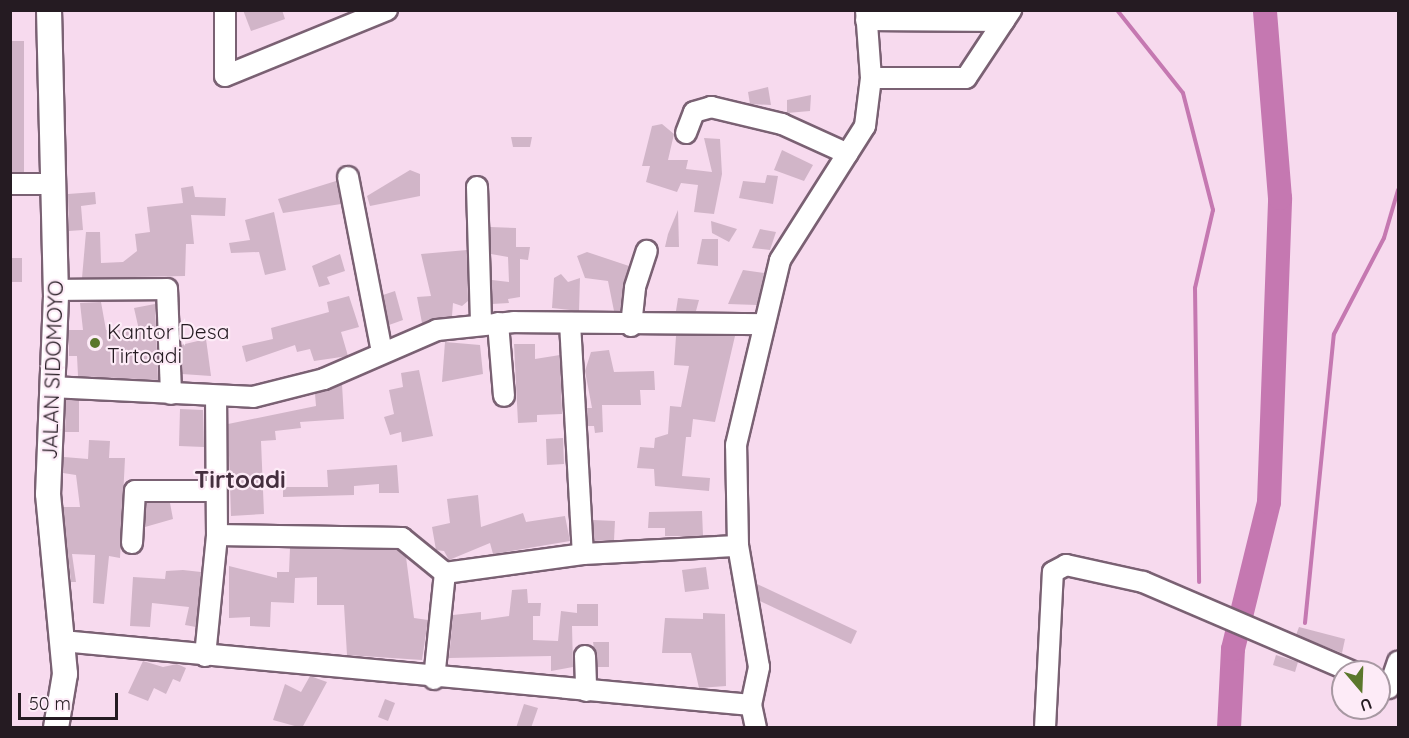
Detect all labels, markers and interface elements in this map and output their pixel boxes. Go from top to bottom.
street label: JALAN SIDOMOYO [36,280,68,460]
place label: Kantor Desa Tirtoadi [107,318,229,368]
marker: Kantor Desa Tirtoadi [88,336,102,350]
district label: Tirtoadi [194,466,286,494]
north arrow [1331,660,1391,720]
scale bar [21,681,122,719]
text: 50 m [29,692,71,715]
text: U [1358,694,1375,716]

